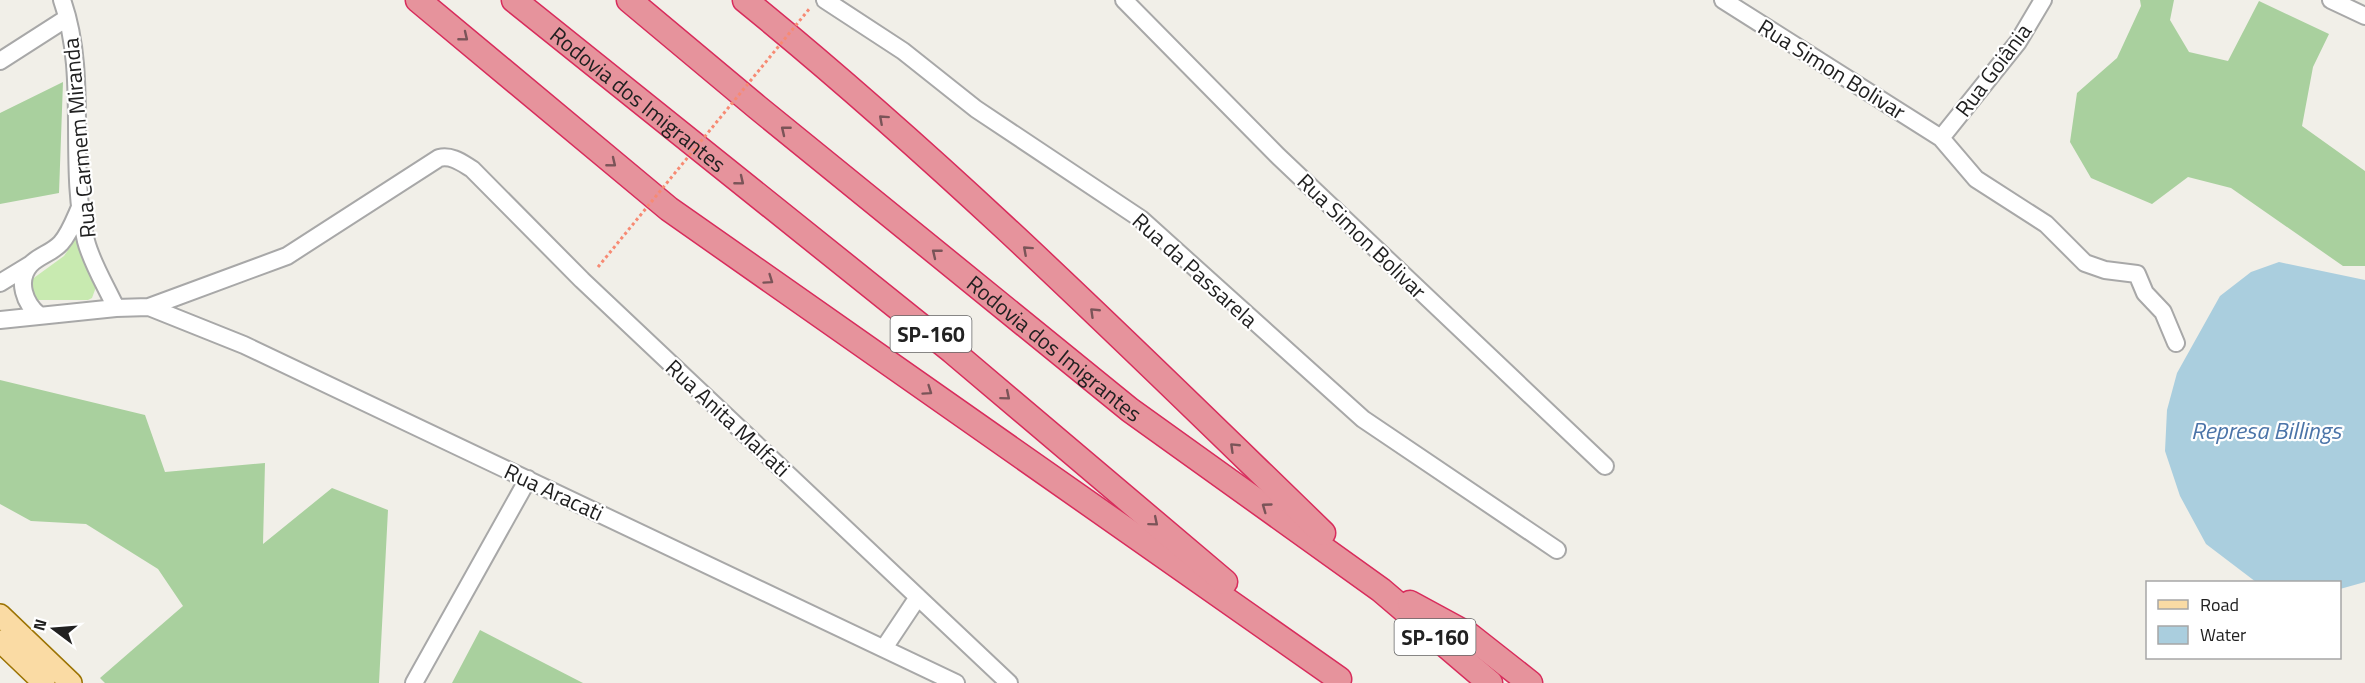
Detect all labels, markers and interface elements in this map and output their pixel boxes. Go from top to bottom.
street label: Rua Simon Bolivar [1752,10,1913,128]
street label: Rua Goiânia [1946,16,2040,124]
street label: Rodovia dos Imigrantes [543,18,733,181]
one-way arrow [457,30,468,41]
street label: Rua Carmem Miranda [53,37,105,239]
one-way arrow [879,115,890,126]
one-way arrow [781,127,792,138]
one-way arrow [606,155,617,166]
street label: Rua Simon Bolivar [1290,165,1435,307]
one-way arrow [733,173,744,184]
street label: Rua da Passarela [1125,204,1265,336]
one-way arrow [1024,246,1034,257]
one-way arrow [932,249,943,260]
street label: Rodovia dos Imigrantes [959,267,1149,430]
one-way arrow [762,273,773,284]
one-way arrow [1090,308,1101,319]
road number: SP-160 [890,316,972,352]
street label: Rua Anita Malfati [658,351,798,485]
one-way arrow [922,384,933,395]
one-way arrow [999,389,1010,400]
water label: Represa Billings [2191,412,2343,448]
one-way arrow [1230,444,1241,455]
street label: Rua Aracati [499,454,609,530]
one-way arrow [1261,503,1272,514]
one-way arrow [1147,515,1158,526]
legend [2146,581,2341,659]
text: Road [2200,591,2239,618]
north arrow [24,599,84,659]
text: N [27,616,53,634]
road number: SP-160 [1394,619,1476,655]
text: Water [2200,621,2246,648]

